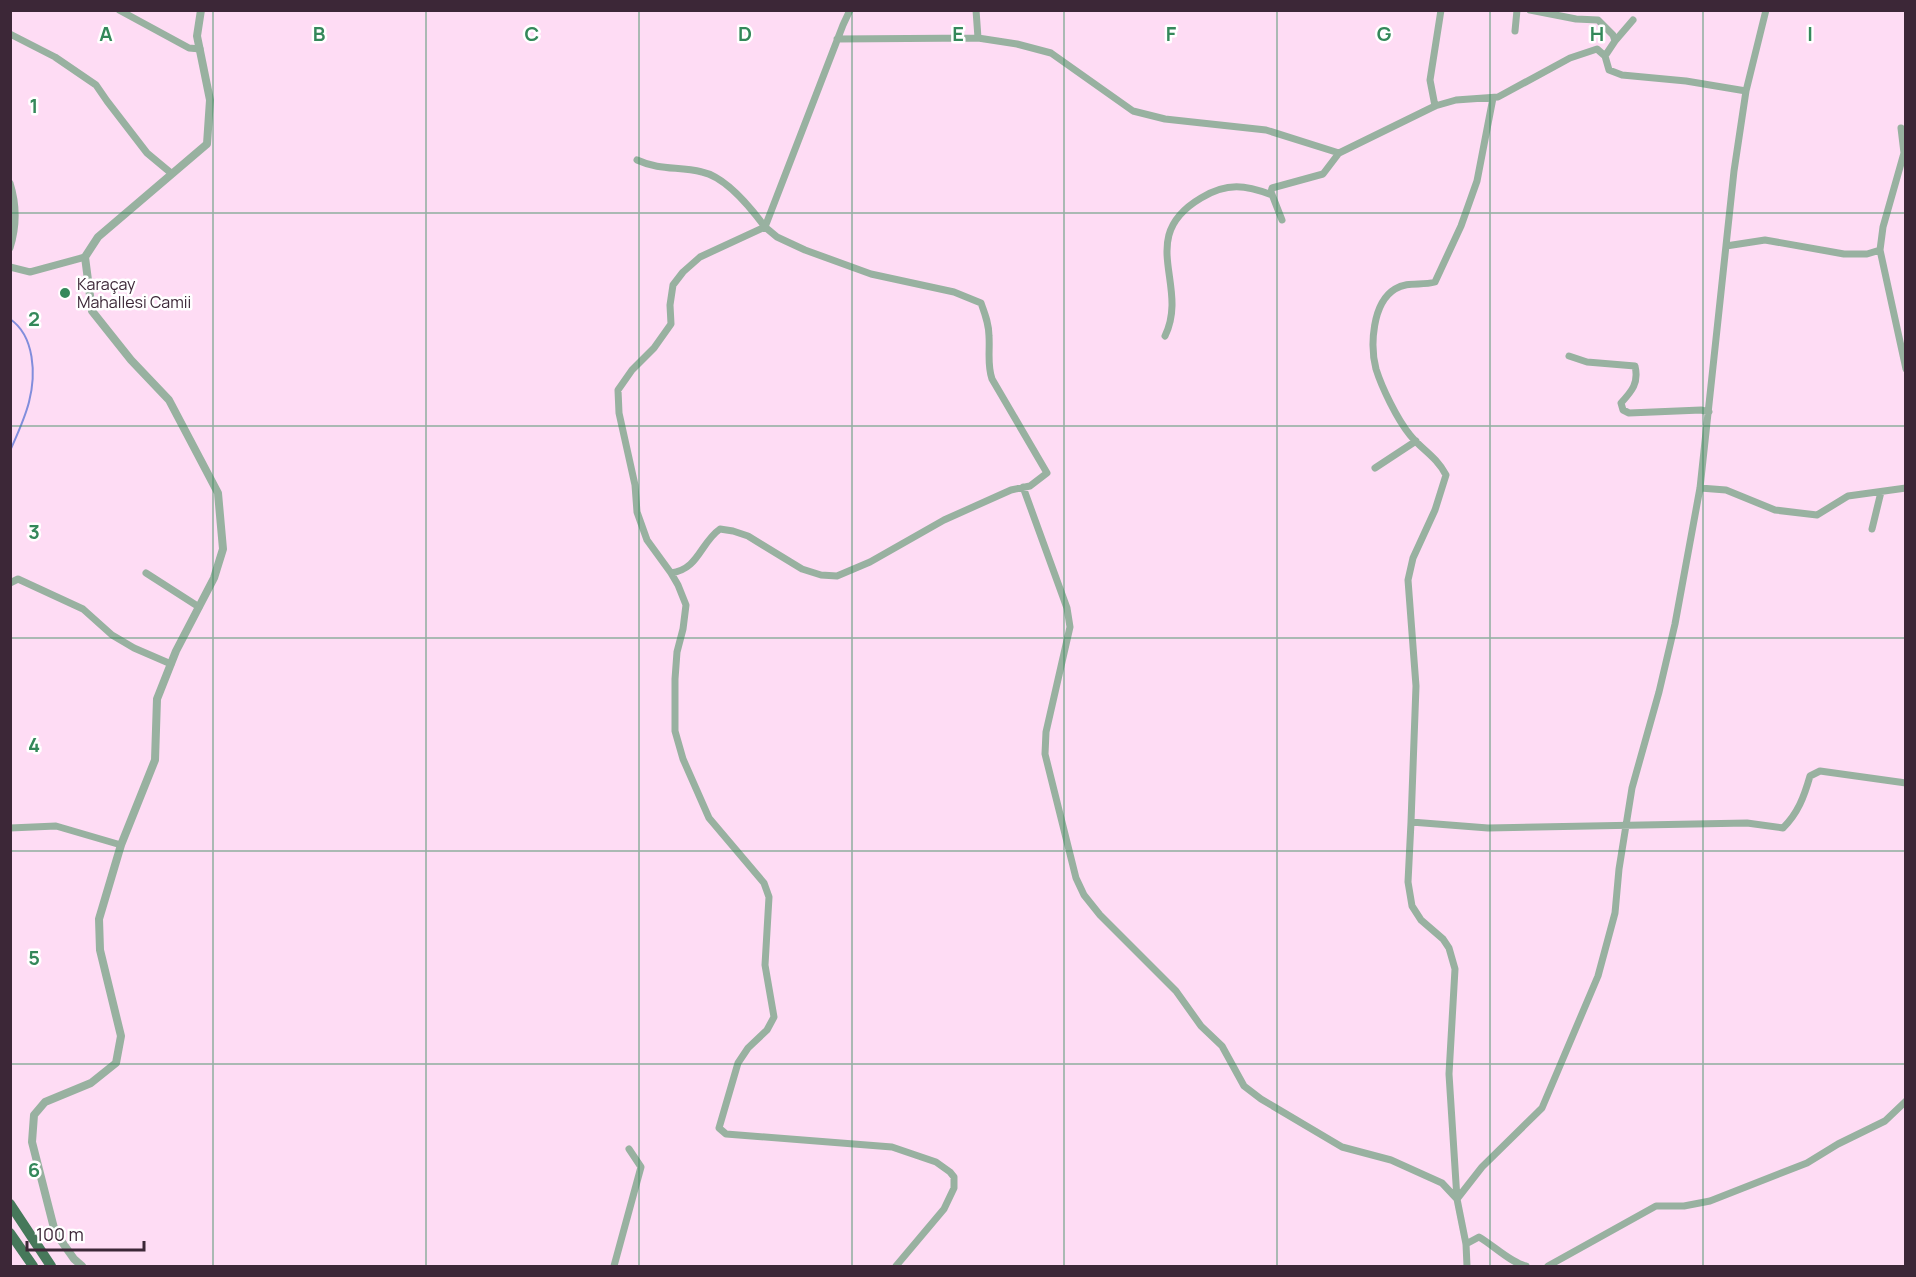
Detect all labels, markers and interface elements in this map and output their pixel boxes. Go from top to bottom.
text: A [99,20,113,47]
text: B [313,20,326,47]
text: C [525,20,539,47]
text: D [738,20,752,47]
text: E [952,20,964,47]
text: F [1166,20,1177,47]
text: G [1377,20,1392,47]
text: H [1590,20,1604,47]
text: I [1807,20,1813,47]
text: 1 [30,92,38,119]
place label: Karaçay Mahallesi Camii [77,273,191,313]
marker: Karaçay Mahallesi Camii [58,286,72,300]
text: 2 [28,305,40,332]
text: 3 [28,518,40,545]
text: 4 [28,731,40,758]
text: 5 [28,944,40,971]
text: 6 [28,1156,40,1183]
scale bar [27,1214,144,1252]
text: 100 m [36,1222,84,1246]

